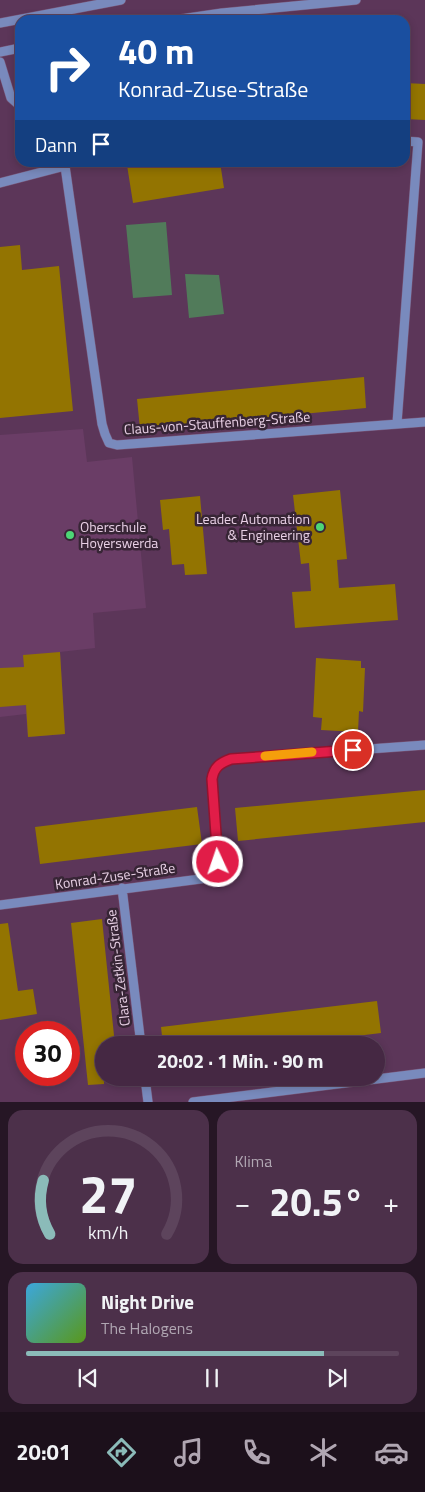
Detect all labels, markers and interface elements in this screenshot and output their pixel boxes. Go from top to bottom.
text: 40 m [118,24,194,78]
icon: right [35,35,100,100]
text: Konrad-Zuse-Straße [118,72,308,106]
text: Dann [35,130,77,159]
icon: arrive [87,130,115,158]
street label: Claus-von-Stauffenberg-Straße [123,406,311,439]
place label: Leadec Automation & Engineering [196,508,310,545]
place label: Oberschule Hoyerswerda [80,516,158,553]
marker: Leadec Automation & Engineering [314,521,326,533]
marker: Oberschule Hoyerswerda [64,529,76,541]
pin [332,729,374,771]
icon: arrive [339,736,367,764]
position arrow [191,835,243,887]
street label: Konrad-Zuse-Straße [53,857,176,894]
street label: Clara-Zetkin-Straße [100,909,135,1027]
speed limit sign: 30 [15,1021,80,1086]
text: 20:02 · 1 Min. · 90 m [157,1046,323,1075]
text: Klima [235,1149,272,1173]
text: 27 [79,1154,137,1233]
text: 20.5° [269,1173,364,1231]
text: − [235,1181,250,1224]
text: + [383,1181,399,1224]
text: km/h [88,1219,128,1246]
text: Night Drive [101,1287,194,1316]
text: The Halogens [101,1316,193,1340]
icon: previous [74,1364,102,1392]
icon: pause [198,1364,226,1392]
icon: next [323,1364,351,1392]
text: 20:01 [16,1435,71,1469]
icon: directions [104,1435,139,1470]
icon: music [171,1435,206,1470]
icon: phone [239,1435,274,1470]
icon: climate [306,1435,341,1470]
icon: car [374,1435,409,1470]

